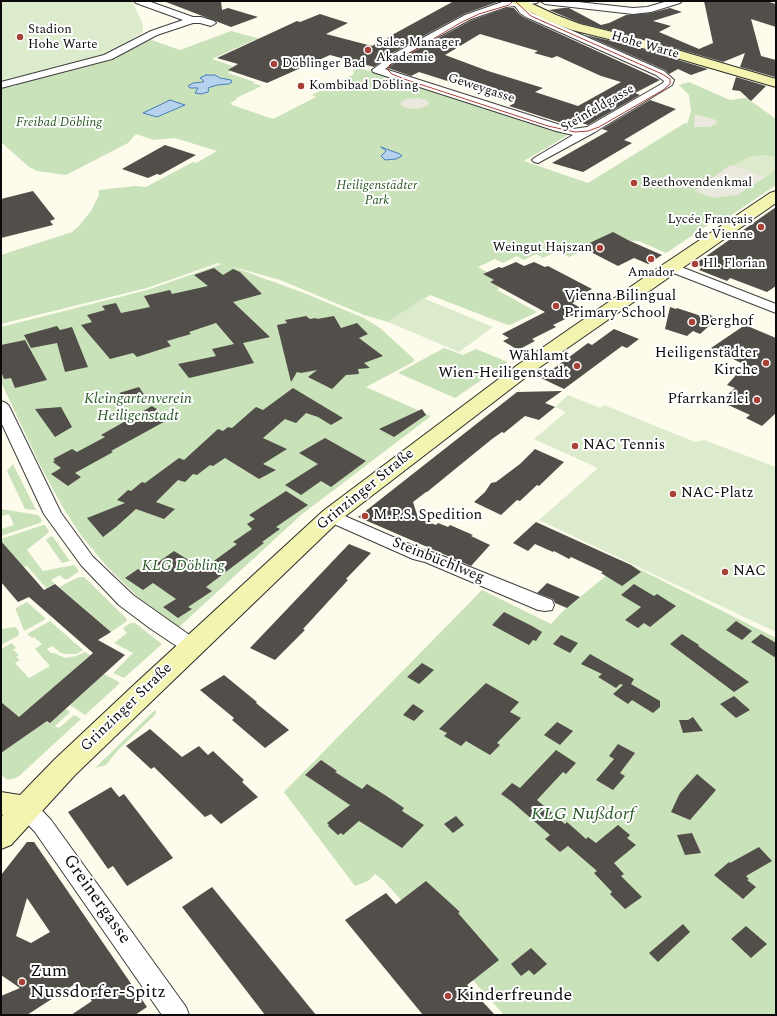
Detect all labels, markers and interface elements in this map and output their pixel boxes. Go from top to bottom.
place label: Stadion Hohe Warte [28,22,98,53]
street label: Hohe Warte [609,29,681,63]
marker: Stadion Hohe Warte [15,32,25,42]
place label: Sales Manager Akademie [376,35,459,66]
marker: Sales Manager Akademie [363,45,373,55]
place label: Döblinger Bad [282,56,366,72]
marker: Döblinger Bad [269,59,279,69]
street label: Geweygasse [446,71,516,107]
place label: Kombibad Döbling [309,78,419,94]
marker: Kombibad Döbling [296,81,306,91]
street label: Steinfeldgasse [559,82,637,136]
park label: Freibad Döbling [16,115,102,131]
place label: Beethovendenkmal [642,175,752,191]
park label: Heiligenstädter Park [337,178,417,209]
marker: Beethovendenkmal [629,178,639,188]
place label: Lycée Français de Vienne [668,212,753,243]
marker: Lycée Français de Vienne [756,222,766,232]
place label: Weingut Hajszan [493,240,592,256]
marker: Weingut Hajszan [595,243,605,253]
marker: Amador [646,254,656,264]
place label: Hl. Florian [703,256,766,272]
marker: Hl. Florian [690,259,700,269]
place label: Amador [628,265,674,281]
place label: Vienna Bilingual Primary School [564,288,676,323]
marker: Vienna Bilingual Primary School [551,301,561,311]
place label: Berghof [700,313,753,331]
marker: Berghof [687,317,697,327]
place label: Heiligenstädter Kirche [655,345,758,380]
place label: Wählamt Wien-Heiligenstadt [438,348,569,383]
marker: Heiligenstädter Kirche [761,358,771,368]
marker: Wählamt Wien-Heiligenstadt [572,361,582,371]
park label: Kleingartenverein Heiligenstadt [84,391,192,426]
place label: Pfarrkanzlei [668,391,749,409]
marker: Pfarrkanzlei [752,395,762,405]
place label: NAC Tennis [583,437,665,455]
marker: NAC Tennis [570,441,580,451]
street label: Grinzinger Straße [314,445,418,535]
place label: NAC-Platz [681,485,754,503]
marker: NAC-Platz [668,489,678,499]
place label: M.P.S. Spedition [373,507,482,525]
marker: M.P.S. Spedition [360,511,370,521]
street label: Steinbüchlweg [389,534,487,588]
park label: KLG Döbling [142,558,224,576]
place label: NAC [733,563,766,581]
marker: NAC [720,567,730,577]
street label: Grinzinger Straße [78,660,176,756]
park label: KLG Nußdorf [531,804,635,826]
street label: Greinergasse [57,851,135,949]
place label: Zum Nussdorfer-Spitz [30,961,166,1004]
marker: Zum Nussdorfer-Spitz [17,977,27,987]
place label: Kinderfreunde [456,985,572,1007]
marker: Kinderfreunde [443,991,453,1001]

